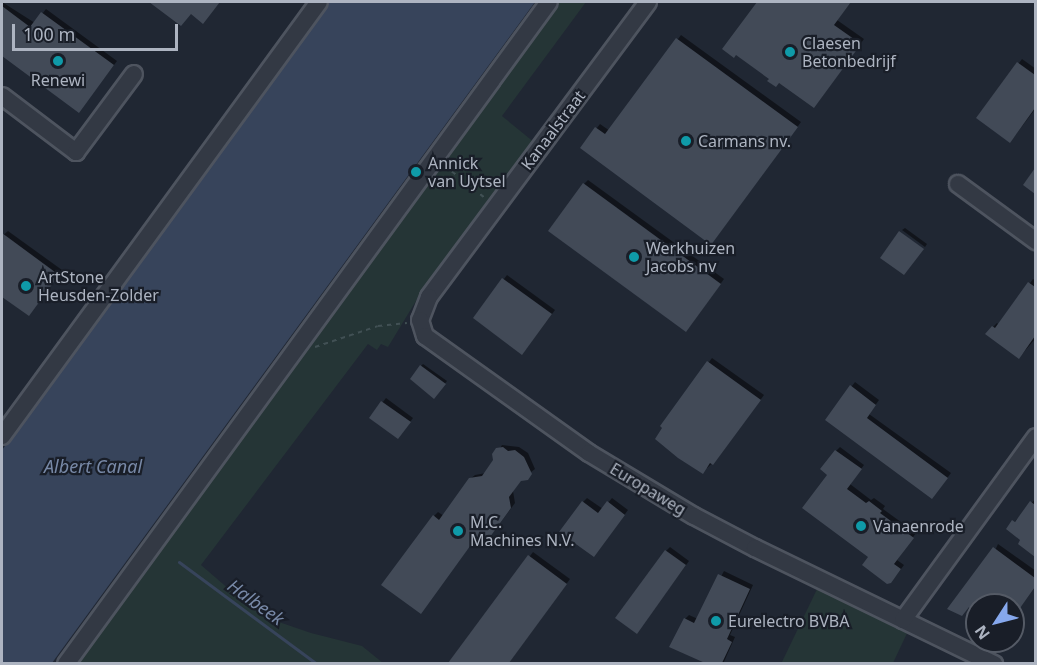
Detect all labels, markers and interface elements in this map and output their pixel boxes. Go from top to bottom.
scale bar [15,12,182,50]
text: 100 m [23,22,75,46]
place label: Claesen Betonbedrijf [802,33,896,71]
marker: Claesen Betonbedrijf [783,45,797,59]
marker: Renewi [51,54,65,68]
place label: Renewi [31,70,85,90]
street label: Kanaalstraat [517,87,589,173]
place label: Carmans nv. [698,131,791,151]
marker: Carmans nv. [679,134,693,148]
place label: Annick van Uytsel [428,153,506,191]
marker: Annick van Uytsel [409,165,423,179]
place label: Werkhuizen Jacobs nv [646,238,735,276]
marker: Werkhuizen Jacobs nv [627,250,641,264]
place label: ArtStone Heusden-Zolder [38,267,159,305]
marker: ArtStone Heusden-Zolder [19,279,33,293]
water label: Albert Canal [44,455,142,477]
street label: Europaweg [607,459,689,519]
place label: M.C. Machines N.V. [470,512,574,550]
place label: Vanaenrode [873,516,964,536]
marker: Vanaenrode [854,519,868,533]
marker: M.C. Machines N.V. [451,524,465,538]
water label: Halbeek [224,574,288,630]
north arrow [965,593,1025,653]
place label: Eurelectro BVBA [728,611,849,631]
marker: Eurelectro BVBA [709,614,723,628]
text: N [969,621,995,644]

